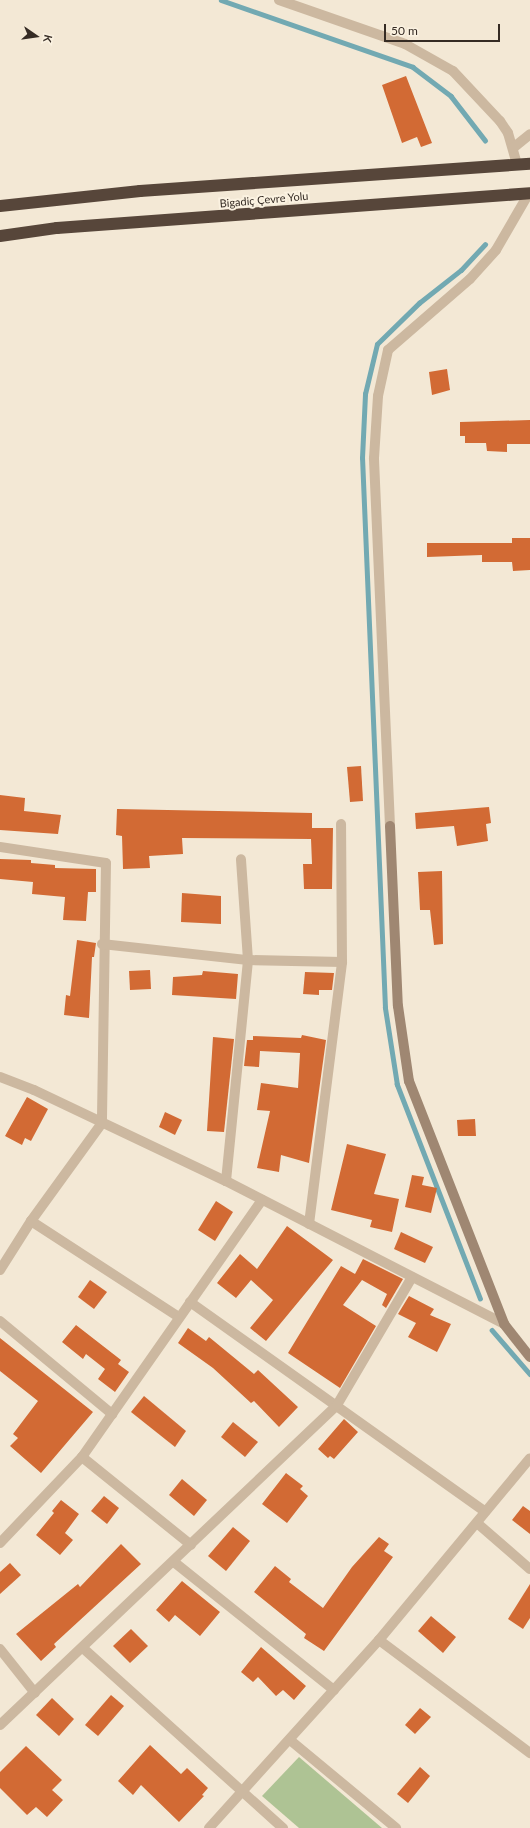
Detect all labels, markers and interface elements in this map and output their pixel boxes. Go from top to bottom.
north arrow [16,16,56,56]
scale bar [386,16,502,42]
text: 50 m [391,23,418,38]
text: K [41,34,55,44]
street label: Bigadiç Çevre Yolu [219,190,309,210]

